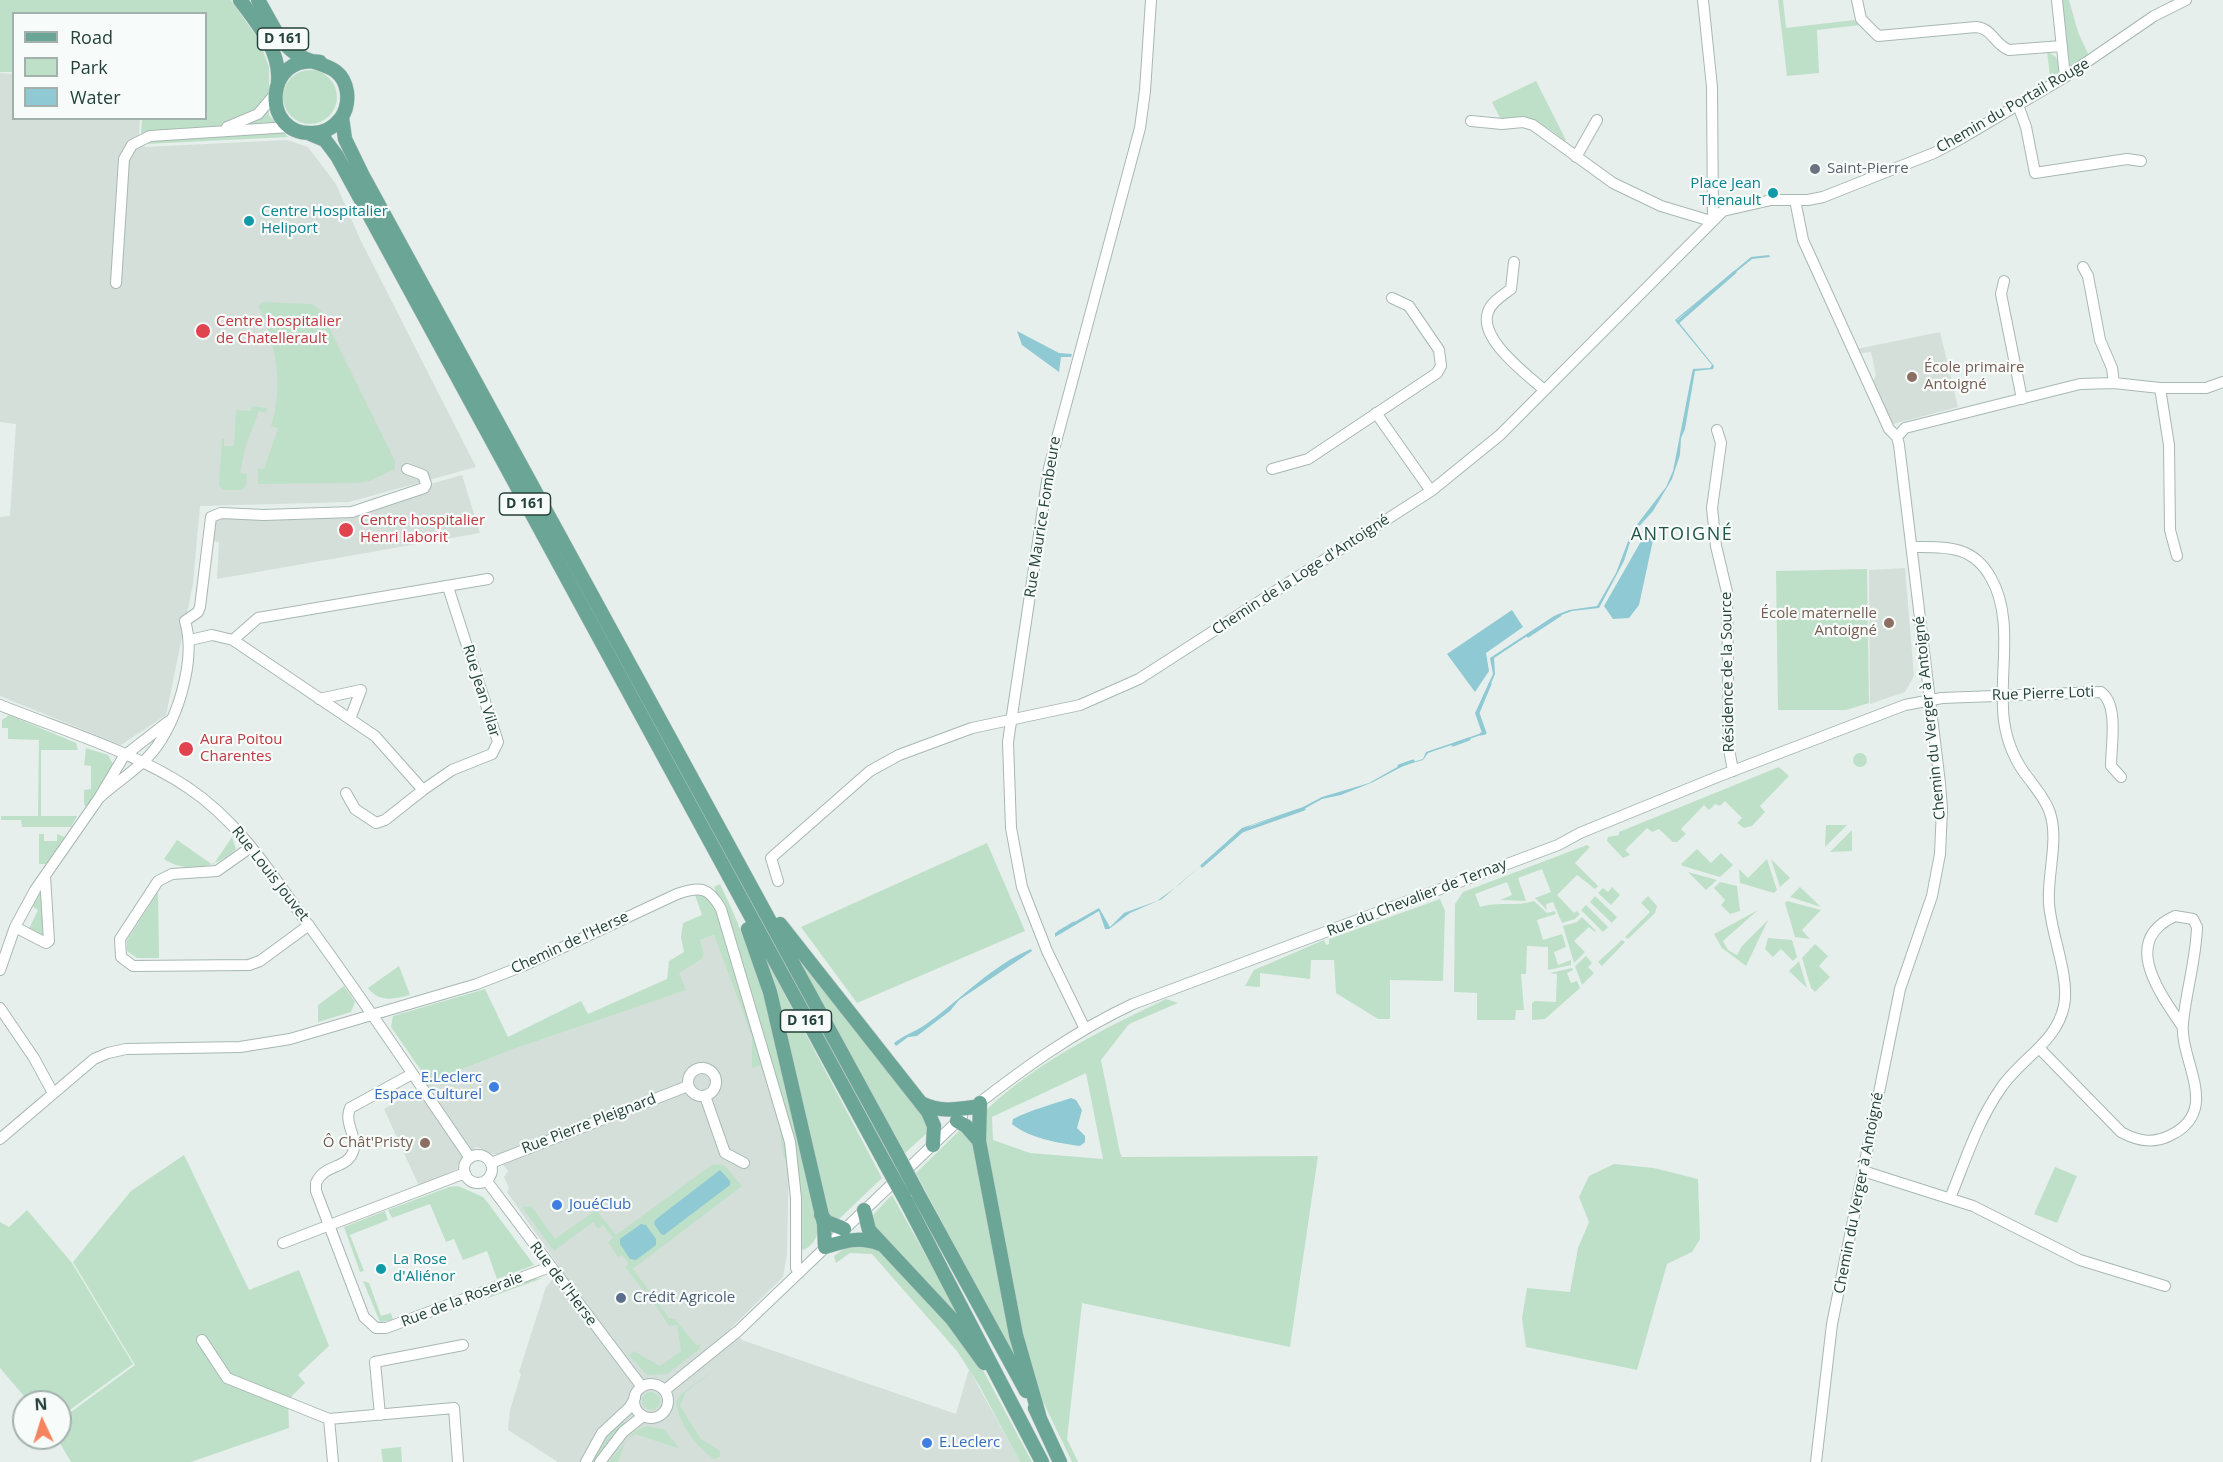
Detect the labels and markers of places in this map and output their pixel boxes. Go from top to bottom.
place label: Saint-Pierre [1827,160,1909,178]
marker: Saint-Pierre [1808,162,1822,176]
place label: Place Jean Thenault [1690,175,1761,210]
marker: Place Jean Thenault [1766,186,1780,200]
place label: Centre Hospitalier Heliport [261,203,388,238]
marker: Centre Hospitalier Heliport [242,214,256,228]
place label: Centre hospitalier de Chatellerault [216,313,341,348]
marker: Centre hospitalier de Chatellerault [194,322,212,340]
place label: École primaire Antoigné [1924,359,2024,394]
marker: École primaire Antoigné [1905,370,1919,384]
place label: Centre hospitalier Henri laborit [360,512,485,547]
marker: Centre hospitalier Henri laborit [337,521,355,539]
place label: École maternelle Antoigné [1761,605,1877,640]
marker: École maternelle Antoigné [1882,616,1896,630]
place label: Aura Poitou Charentes [200,731,282,766]
marker: Aura Poitou Charentes [177,740,195,758]
place label: E.Leclerc Espace Culturel [374,1069,482,1104]
marker: E.Leclerc Espace Culturel [487,1080,501,1094]
place label: Ô Chât'Pristy [323,1134,413,1152]
marker: Ô Chât'Pristy [418,1136,432,1150]
place label: JouéClub [569,1196,631,1214]
marker: JouéClub [550,1198,564,1212]
place label: La Rose d'Aliénor [393,1251,455,1286]
marker: La Rose d'Aliénor [374,1262,388,1276]
place label: Crédit Agricole [633,1289,735,1307]
marker: Crédit Agricole [614,1291,628,1305]
place label: E.Leclerc [939,1434,1000,1452]
marker: E.Leclerc [920,1436,934,1450]

